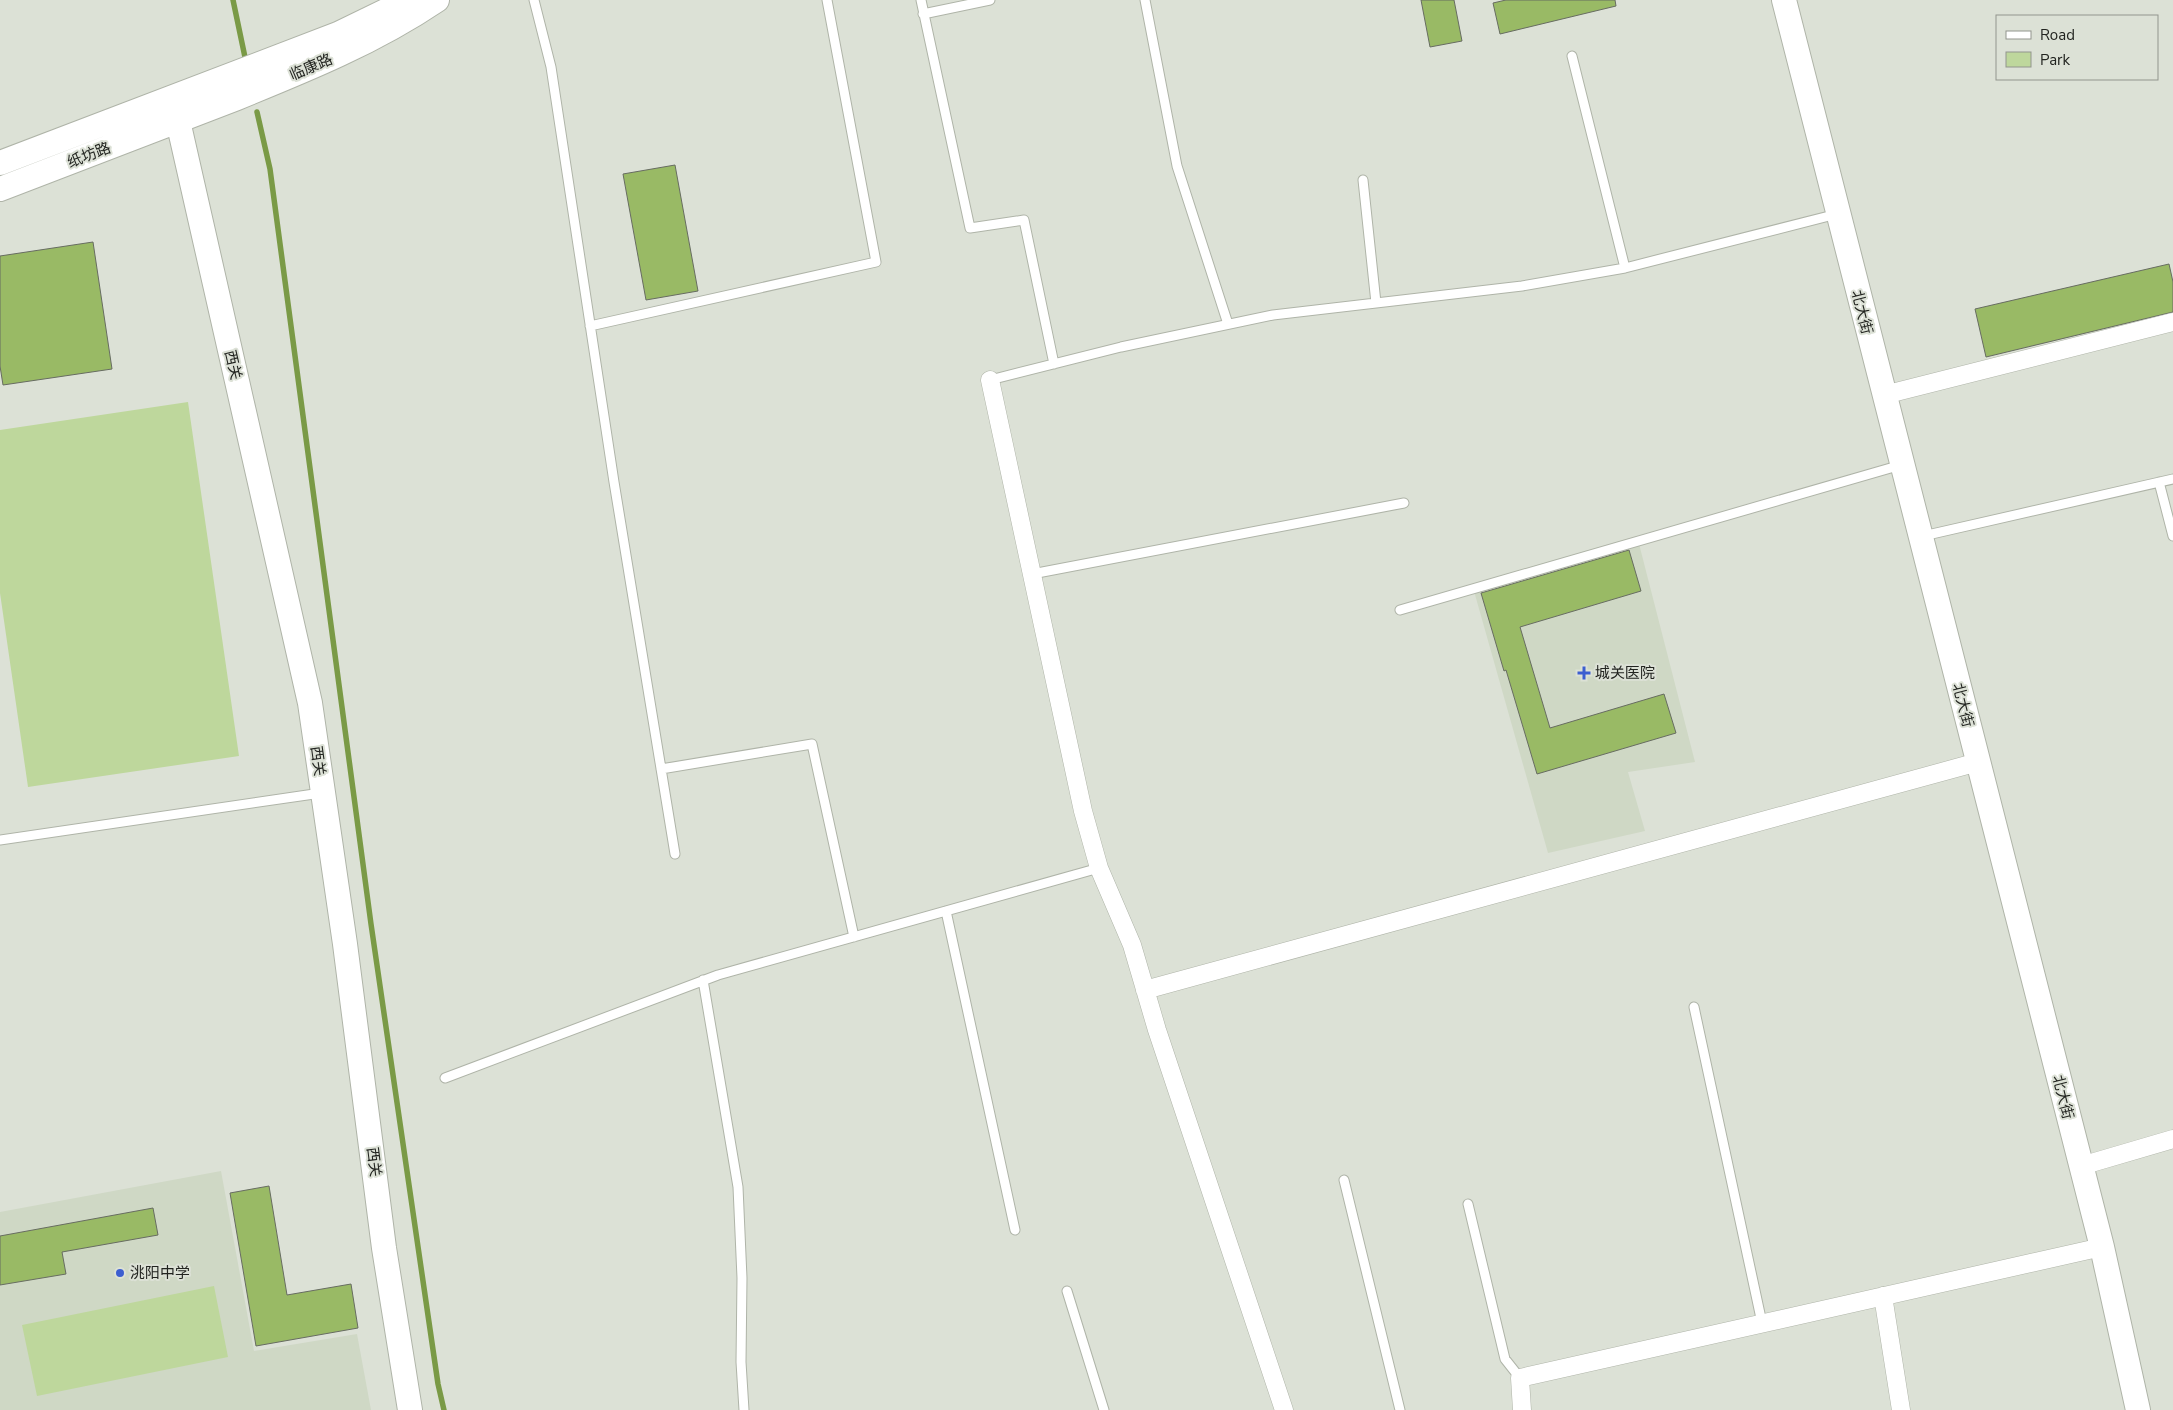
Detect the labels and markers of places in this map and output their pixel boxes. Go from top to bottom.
place label: 城关医院 [1595,663,1655,683]
marker: 城关医院 [1577,666,1591,680]
place label: 洮阳中学 [130,1263,190,1283]
marker: 洮阳中学 [114,1267,126,1279]

